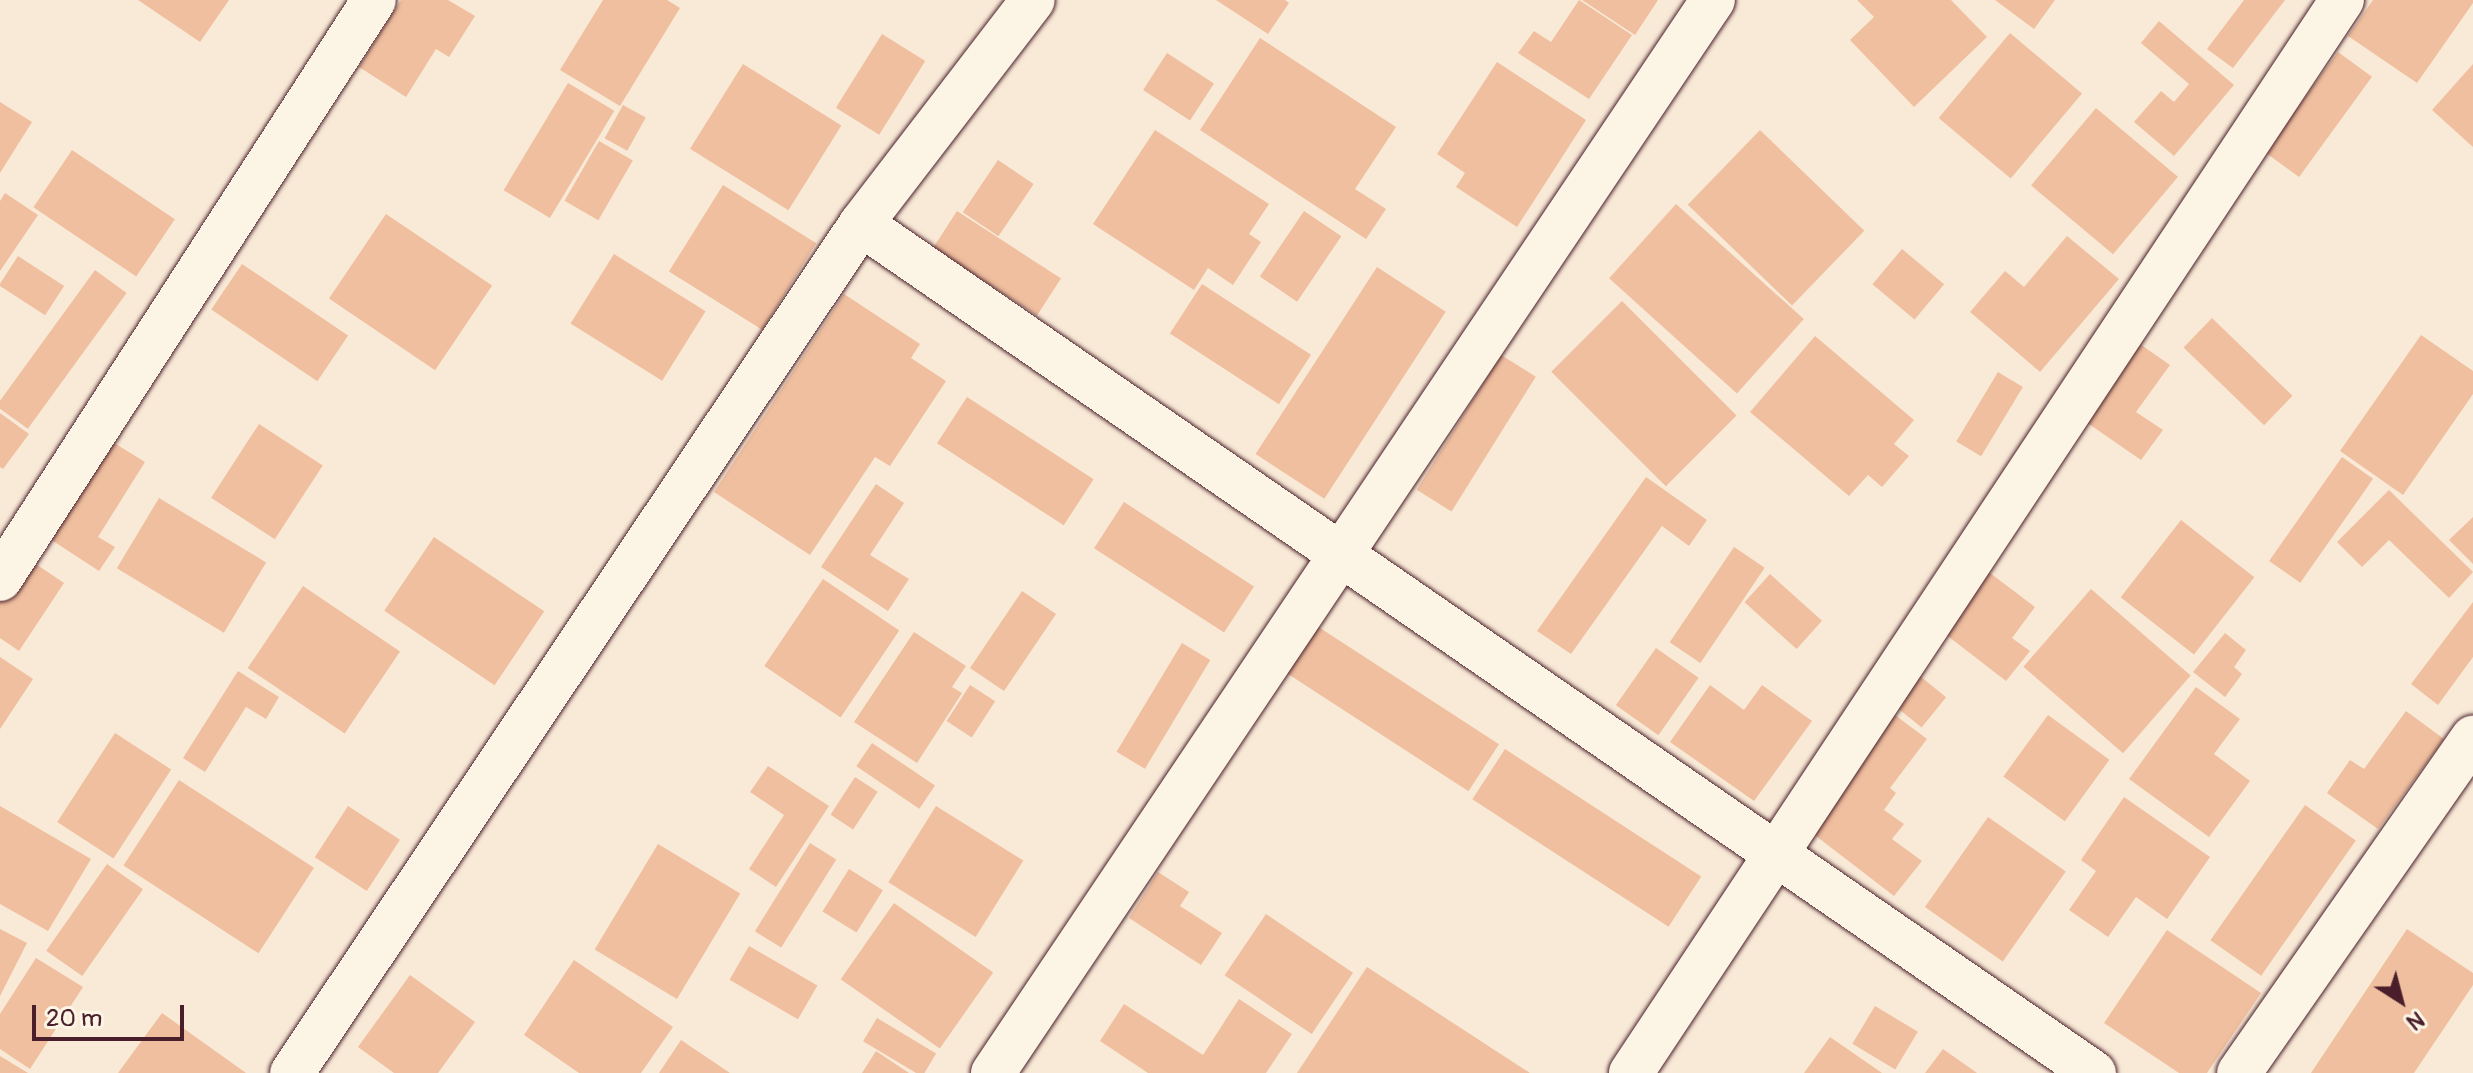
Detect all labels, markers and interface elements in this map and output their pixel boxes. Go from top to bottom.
north arrow [2361,961,2441,1041]
scale bar [36,989,188,1039]
text: 20 m [46,1004,102,1033]
text: N [2401,1005,2429,1036]

